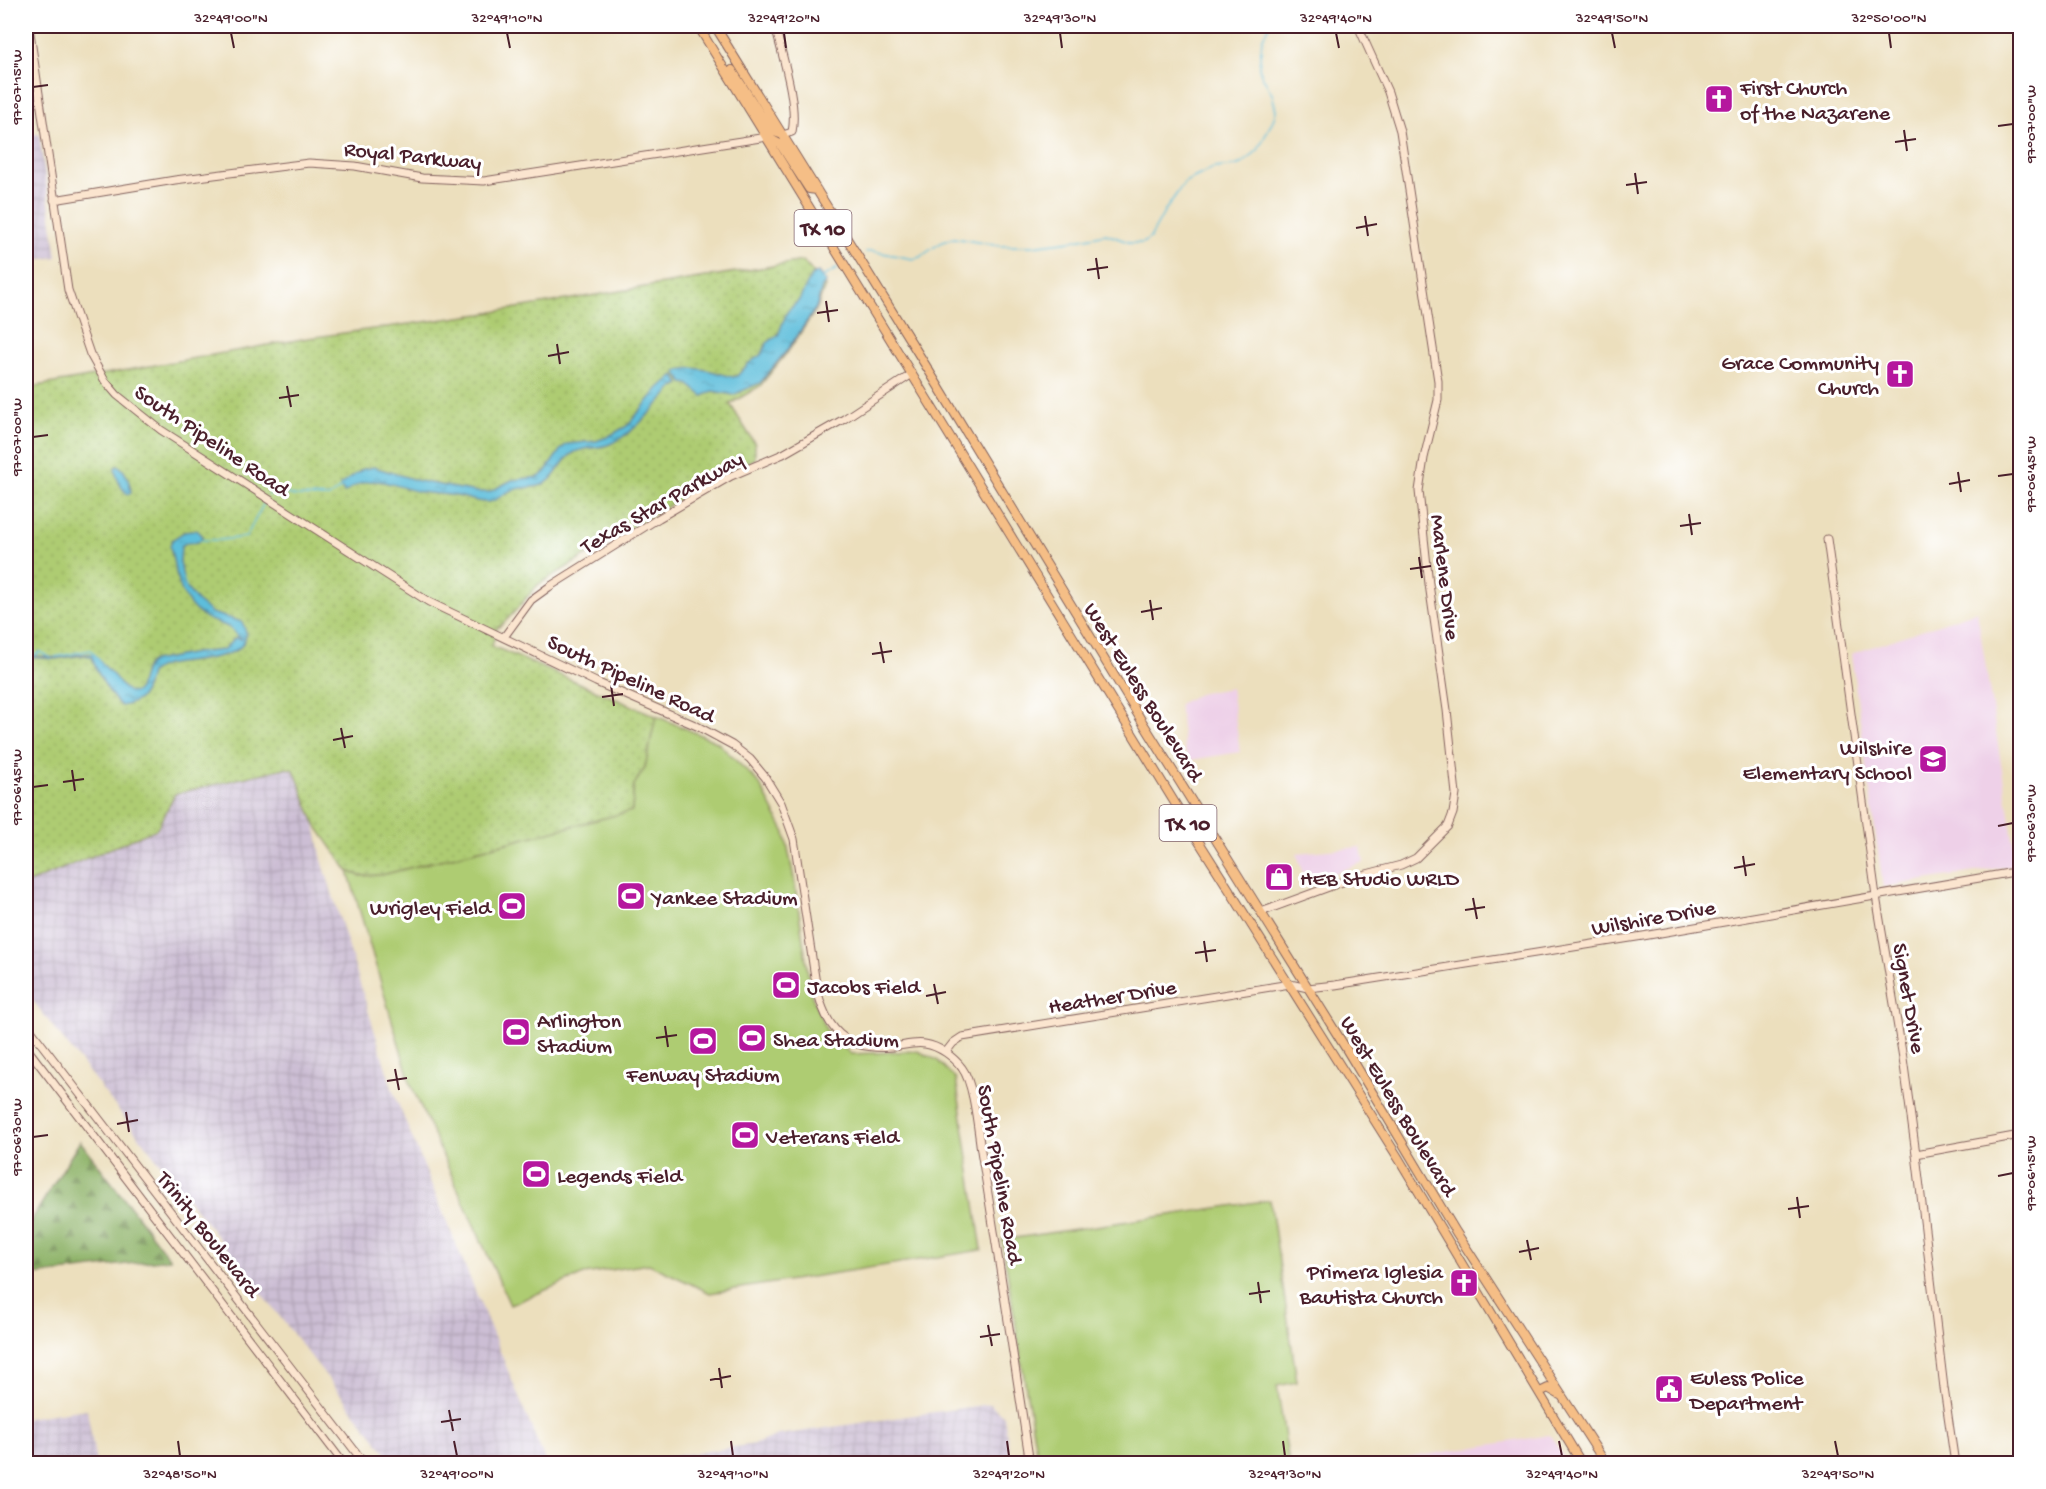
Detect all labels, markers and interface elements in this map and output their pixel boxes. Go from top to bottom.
text: 32°49'00"N [193,10,268,28]
text: 32°49'10"N [471,10,543,28]
text: 32°49'20"N [747,10,820,28]
text: 32°49'30"N [1023,10,1097,28]
text: 32°49'40"N [1299,10,1372,28]
text: 32°49'50"N [1575,10,1649,28]
text: 32°50'00"N [1850,10,1927,28]
text: 97°07'15"W [9,49,27,126]
place label: First Church of the Nazarene [1739,77,1891,128]
church icon: First Church of the Nazarene [1703,83,1735,115]
text: 97°07'00"W [2023,85,2041,164]
street label: Royal Parkway [343,138,483,178]
road number: TX 10 [794,210,852,246]
place label: Grace Community Church [1721,352,1879,403]
church icon: Grace Community Church [1884,358,1916,390]
street label: South Pipeline Road [128,381,295,505]
text: 97°07'00"W [9,398,27,477]
text: 97°06'45"W [2023,436,2041,513]
street label: Texas Star Parkway [575,447,749,563]
street label: Marlene Drive [1422,513,1464,642]
street label: West Euless Boulevard [1076,599,1208,789]
street label: South Pipeline Road [542,630,720,732]
place label: Wilshire Elementary School [1742,737,1913,788]
school or university icon: Wilshire Elementary School [1917,743,1949,775]
text: 97°06'45"W [9,749,27,826]
text: 97°06'30"W [2023,784,2041,863]
road number: TX 10 [1160,805,1216,841]
shop icon: HEB Studio WRLD [1263,861,1295,893]
place label: HEB Studio WRLD [1300,868,1460,894]
sports icon: Yankee Stadium [615,880,647,912]
place label: Yankee Stadium [650,887,798,913]
sports icon: Wrigley Field [496,890,528,922]
street label: Wilshire Drive [1590,896,1718,944]
place label: Wrigley Field [370,897,493,923]
street label: Signet Drive [1885,942,1930,1056]
sports icon: Jacobs Field [770,969,802,1001]
place label: Jacobs Field [807,976,922,1002]
street label: Heather Drive [1047,976,1179,1022]
place label: Arlington Stadium [537,1010,622,1061]
street label: West Euless Boulevard [1332,1012,1462,1204]
sports icon: Arlington Stadium [500,1016,532,1048]
sports icon: Shea Stadium [736,1022,768,1054]
sports icon: Fenway Stadium [687,1025,719,1057]
place label: Shea Stadium [773,1029,899,1055]
place label: Fenway Stadium [625,1064,780,1090]
street label: South Pipeline Road [969,1083,1027,1269]
text: 97°06'30"W [9,1098,27,1177]
sports icon: Veterans Field [729,1119,761,1151]
place label: Veterans Field [765,1126,901,1152]
text: 97°06'15"W [2023,1135,2041,1211]
sports icon: Legends Field [520,1158,552,1190]
place label: Legends Field [557,1165,684,1191]
street label: Trinity Boulevard [148,1166,266,1305]
place label: Primera Iglesia Bautista Church [1299,1261,1444,1312]
church icon: Primera Iglesia Bautista Church [1448,1267,1480,1299]
place label: Euless Police Department [1688,1367,1804,1418]
public building icon: Euless Police Department [1653,1373,1685,1405]
text: 32°48'50"N [142,1466,217,1484]
text: 32°49'00"N [419,1466,494,1484]
text: 32°49'10"N [697,1466,769,1484]
text: 32°49'20"N [972,1466,1045,1484]
text: 32°49'30"N [1248,1466,1322,1484]
text: 32°49'40"N [1525,1466,1598,1484]
text: 32°49'50"N [1801,1466,1875,1484]

